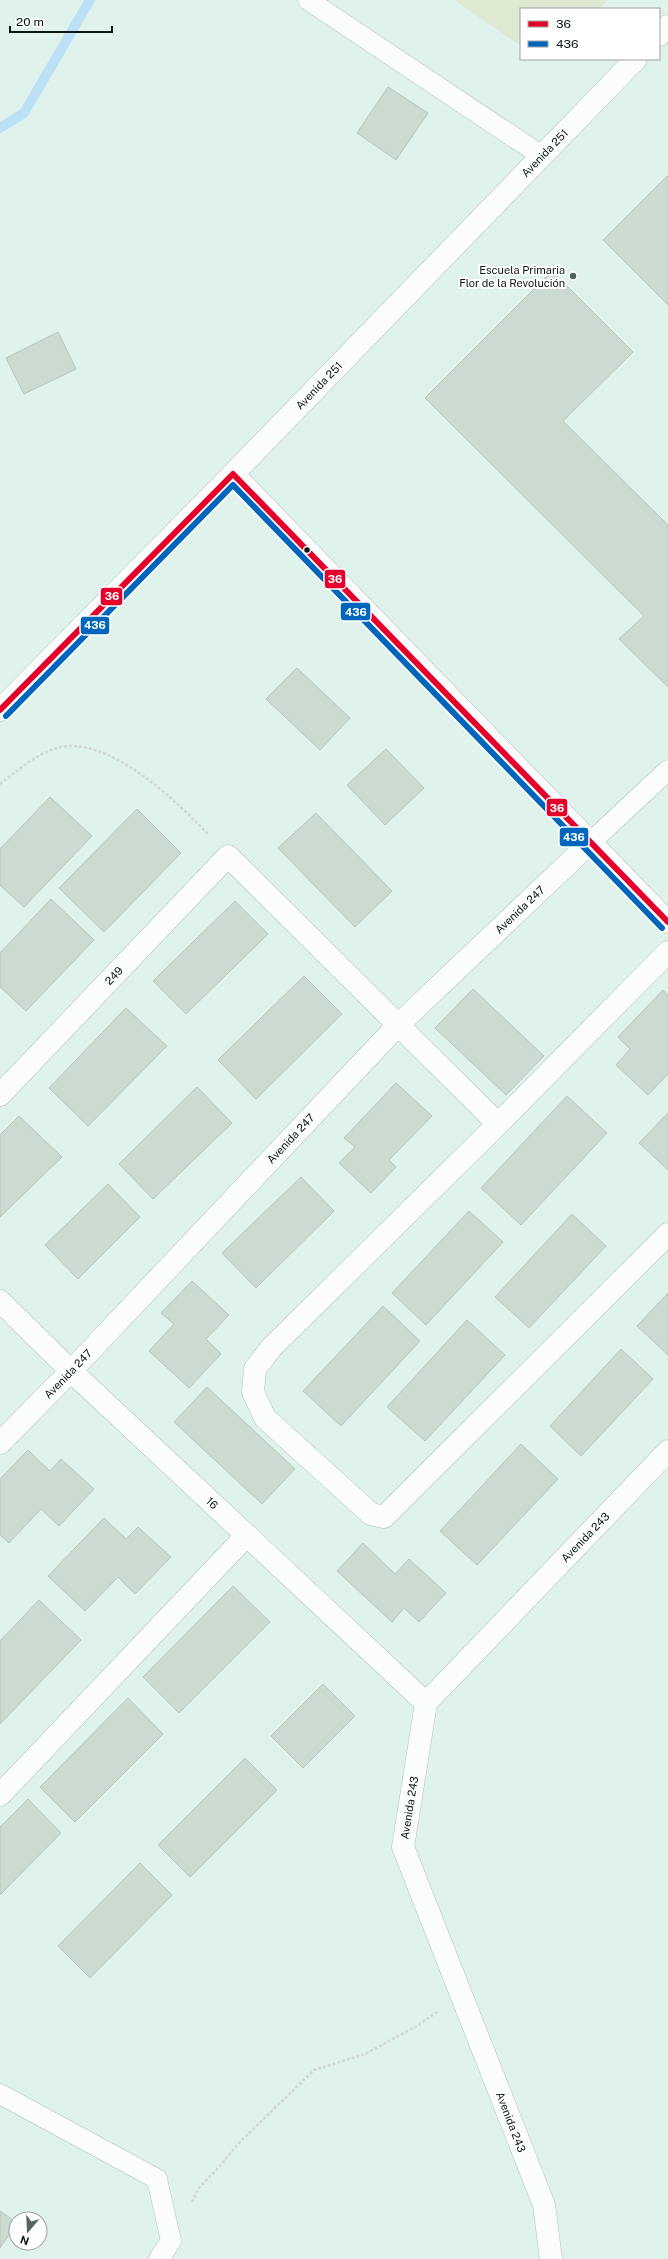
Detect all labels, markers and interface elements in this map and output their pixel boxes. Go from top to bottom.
scale bar [10,8,112,34]
legend [520,8,660,60]
text: 20 m [16,15,44,29]
text: 36 [556,17,571,31]
text: 436 [556,37,579,51]
street label: Avenida 251 [519,127,570,179]
place label: Escuela Primaria Flor de la Revolución [459,264,565,289]
marker: Escuela Primaria Flor de la Revolución [568,271,578,281]
street label: Avenida 251 [293,359,345,412]
unlabelled marker [302,545,312,555]
line badge: 36 [324,569,346,589]
text: 36 [328,573,342,585]
line badge: 36 [100,587,123,606]
text: 36 [105,590,119,602]
line badge: 436 [340,602,371,621]
text: 436 [345,606,367,618]
line badge: 436 [80,616,110,635]
text: 436 [84,619,106,631]
line badge: 36 [546,798,568,817]
text: 36 [550,802,564,814]
line badge: 436 [559,827,589,847]
text: 436 [563,831,585,843]
street label: Avenida 247 [493,883,547,936]
street label: 249 [103,964,125,987]
street label: Avenida 247 [265,1111,317,1166]
street label: Avenida 247 [42,1347,95,1401]
street label: 16 [204,1495,221,1511]
street label: Avenida 243 [559,1510,612,1564]
street label: Avenida 243 [398,1775,420,1840]
street label: Avenida 243 [494,2090,528,2154]
north arrow [8,2211,48,2251]
text: N [19,2233,31,2248]

